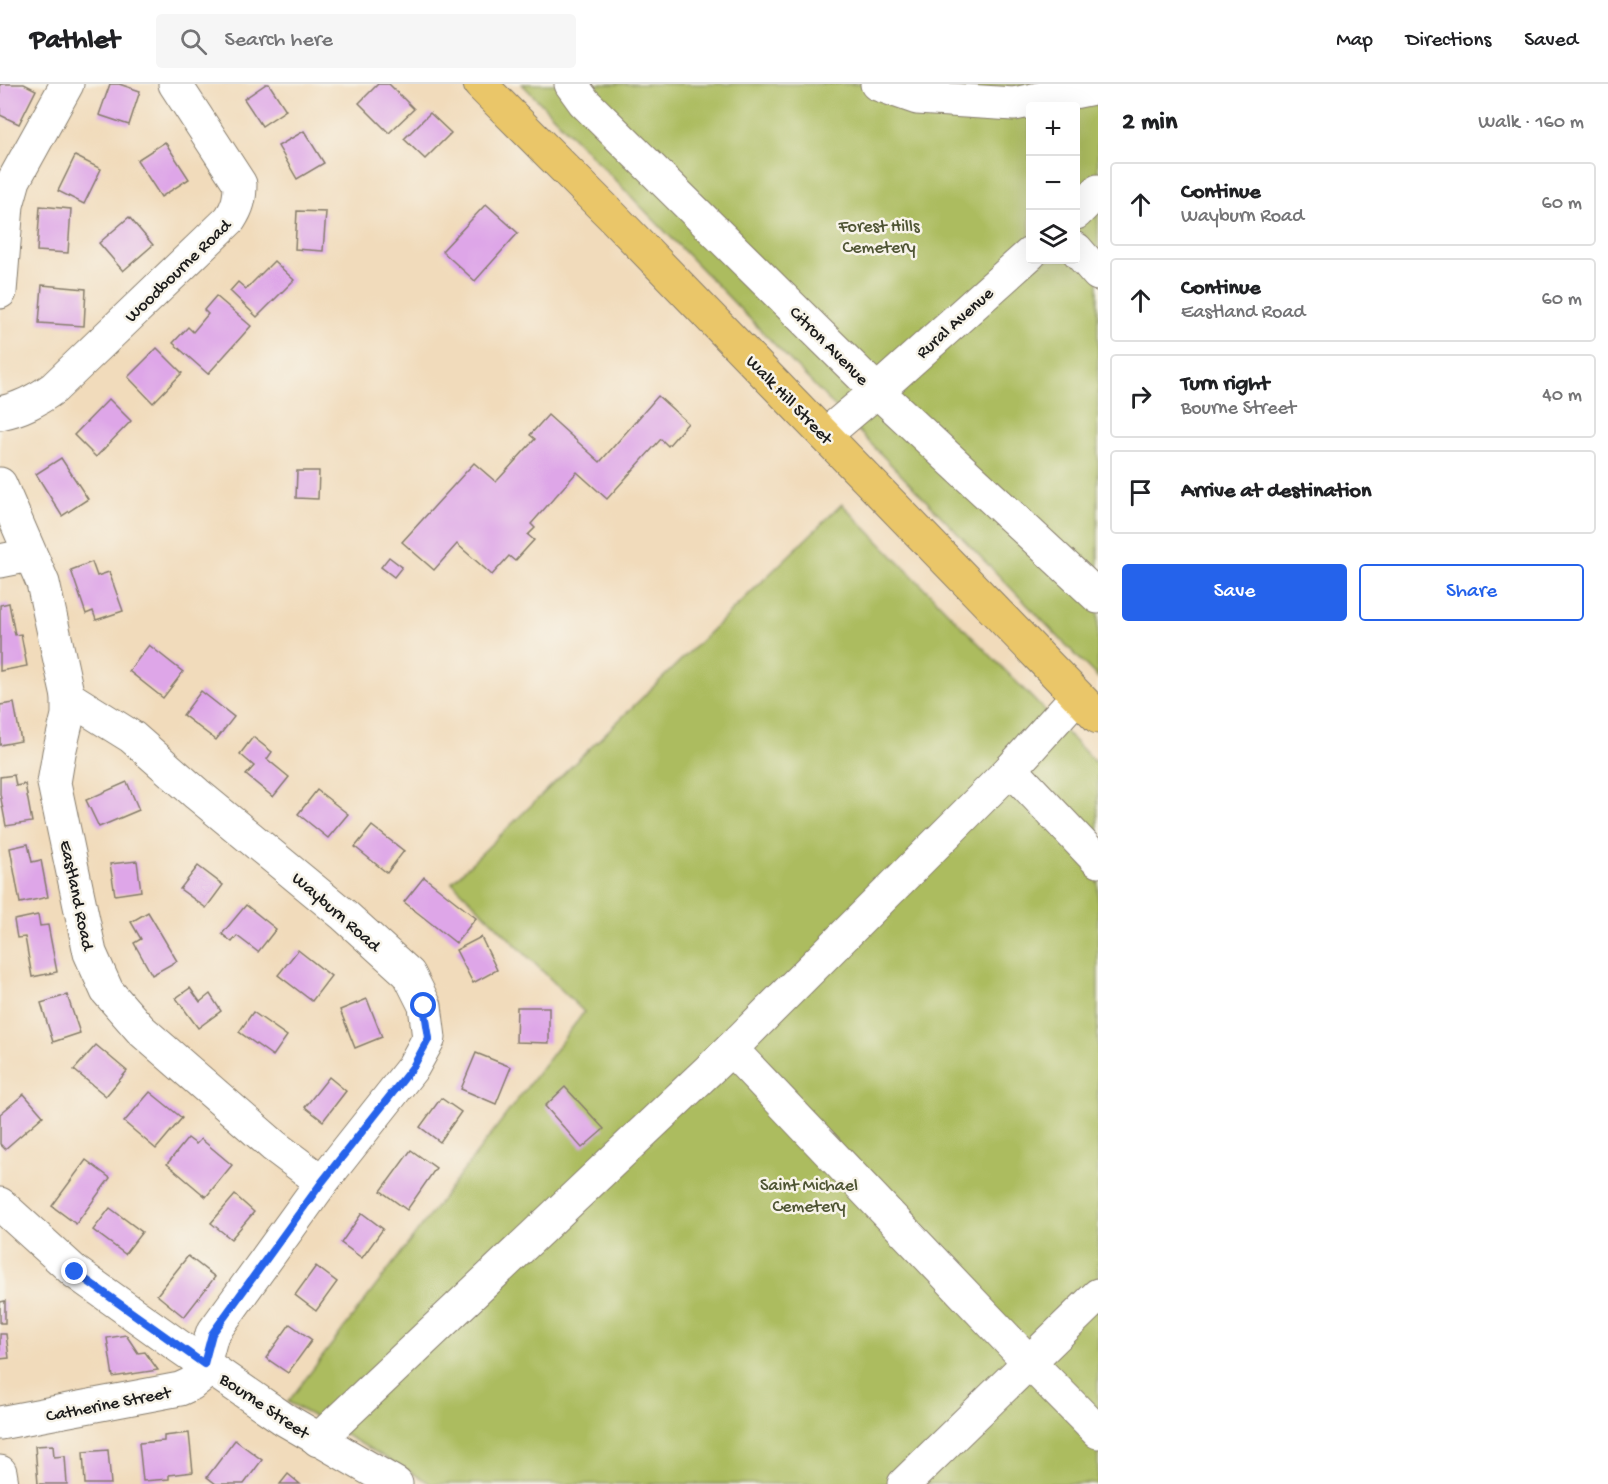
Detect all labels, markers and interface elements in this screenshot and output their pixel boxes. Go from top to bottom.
search box [156,14,576,68]
text: Pathlet [30,25,120,58]
icon: search [177,25,210,58]
text: Search here [225,28,333,54]
text: Map [1336,29,1373,54]
text: Directions [1406,29,1491,54]
text: Saved [1524,29,1578,54]
map controls [1026,102,1080,264]
button: + [1026,102,1080,156]
text: 2 min [1122,108,1177,139]
text: Walk · 160 m [1478,112,1584,135]
button: − [1026,156,1080,210]
text: Continue [1181,180,1261,206]
icon: ahead [1124,188,1157,221]
text: 60 m [1542,193,1582,216]
text: Wayburn Road [1181,206,1304,229]
button: layers [1026,210,1080,264]
street label: Woodbourne Road [121,215,237,328]
park label: Forest Hills Cemetery [837,217,921,259]
text: Continue [1181,276,1261,302]
street label: Rural Avenue [913,283,999,364]
icon: ahead [1124,284,1157,317]
text: 60 m [1542,289,1582,312]
text: Eastland Road [1181,302,1305,325]
street label: Citron Avenue [784,303,873,391]
street label: Walk Hill Street [740,352,837,451]
text: Turn right [1181,372,1269,398]
icon: right [1124,380,1157,413]
text: 40 m [1542,385,1582,408]
text: Bourne Street [1181,398,1296,421]
icon: arrive [1124,476,1157,509]
text: Arrive at destination [1181,479,1371,505]
button: Save [1122,564,1347,621]
button: Share [1359,564,1584,621]
street label: Eastland Road [54,839,98,954]
street label: Wayburn Road [287,869,385,958]
route start [410,992,436,1018]
park label: Saint Michael Cemetery [760,1176,858,1218]
route end [61,1258,87,1284]
street label: Bourne Street [214,1369,314,1446]
street label: Catherine Street [44,1383,174,1428]

